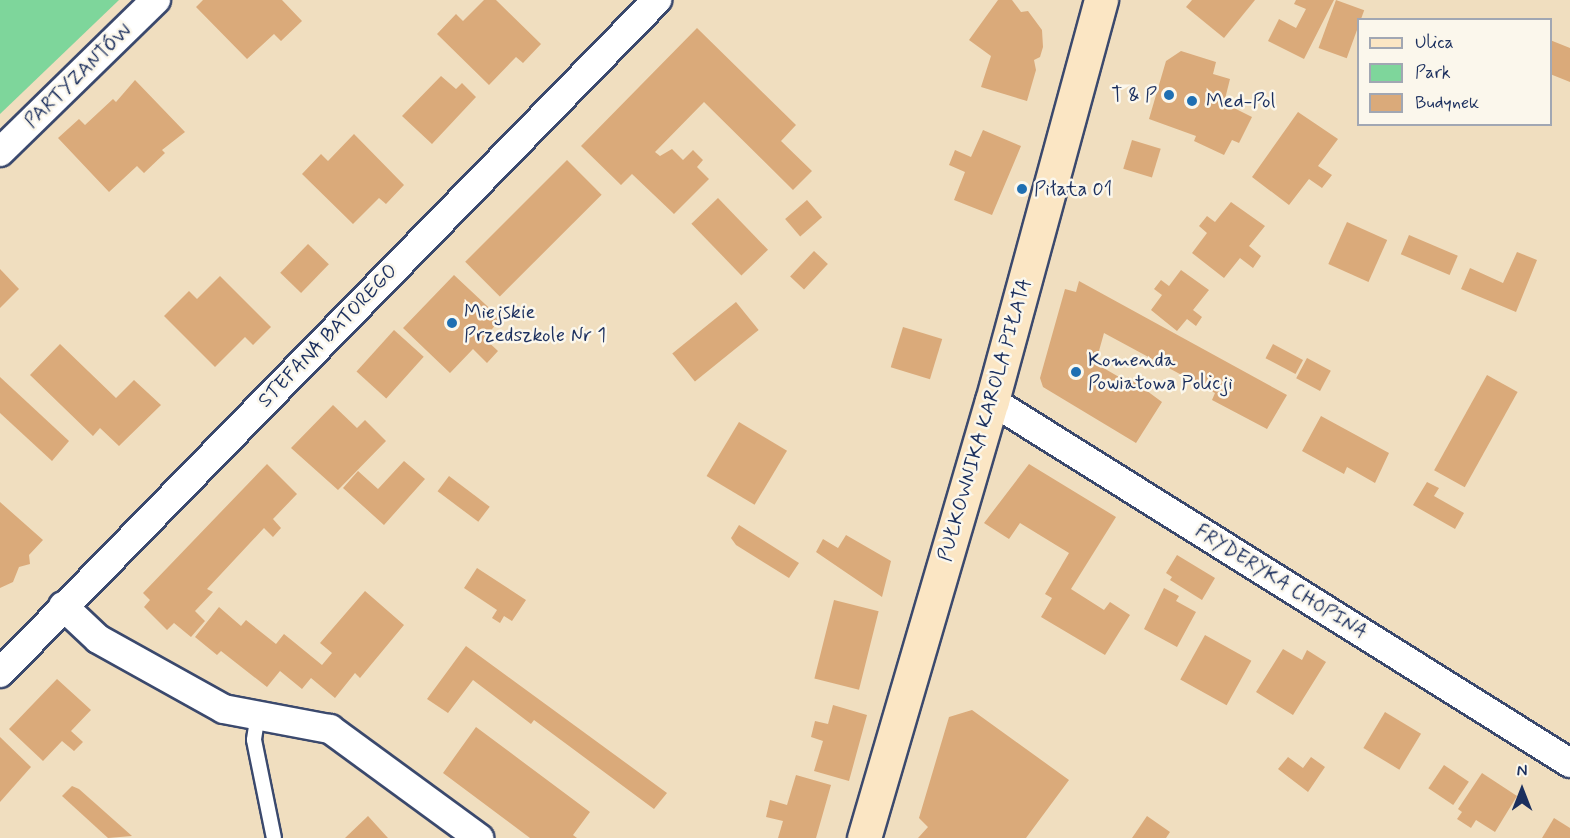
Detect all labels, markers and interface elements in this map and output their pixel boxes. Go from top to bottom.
legend [1357,18,1552,126]
street label: PARTYZANTÓW [19,19,137,133]
text: Ulica [1415,31,1454,55]
text: Park [1415,61,1451,85]
place label: T & P [1111,83,1157,107]
marker: T & P [1162,88,1176,102]
place label: Med-Pol [1206,89,1275,113]
text: Budynek [1415,91,1479,115]
marker: Med-Pol [1183,92,1201,110]
place label: Piłata 01 [1034,177,1112,201]
marker: Piłata 01 [1015,182,1029,196]
street label: STEFANA BATOREGO [252,258,404,414]
street label: PUŁKOWNIKA KAROLA PIŁATA [933,277,1037,563]
place label: Miejskie Przedszkole Nr 1 [464,300,606,347]
marker: Miejskie Przedszkole Nr 1 [445,316,459,330]
place label: Komenda Powiatowa Policji [1088,348,1232,395]
marker: Komenda Powiatowa Policji [1069,365,1083,379]
street label: FRYDERYKA CHOPINA [1189,518,1373,646]
north arrow [1492,760,1552,820]
text: N [1517,761,1527,782]

